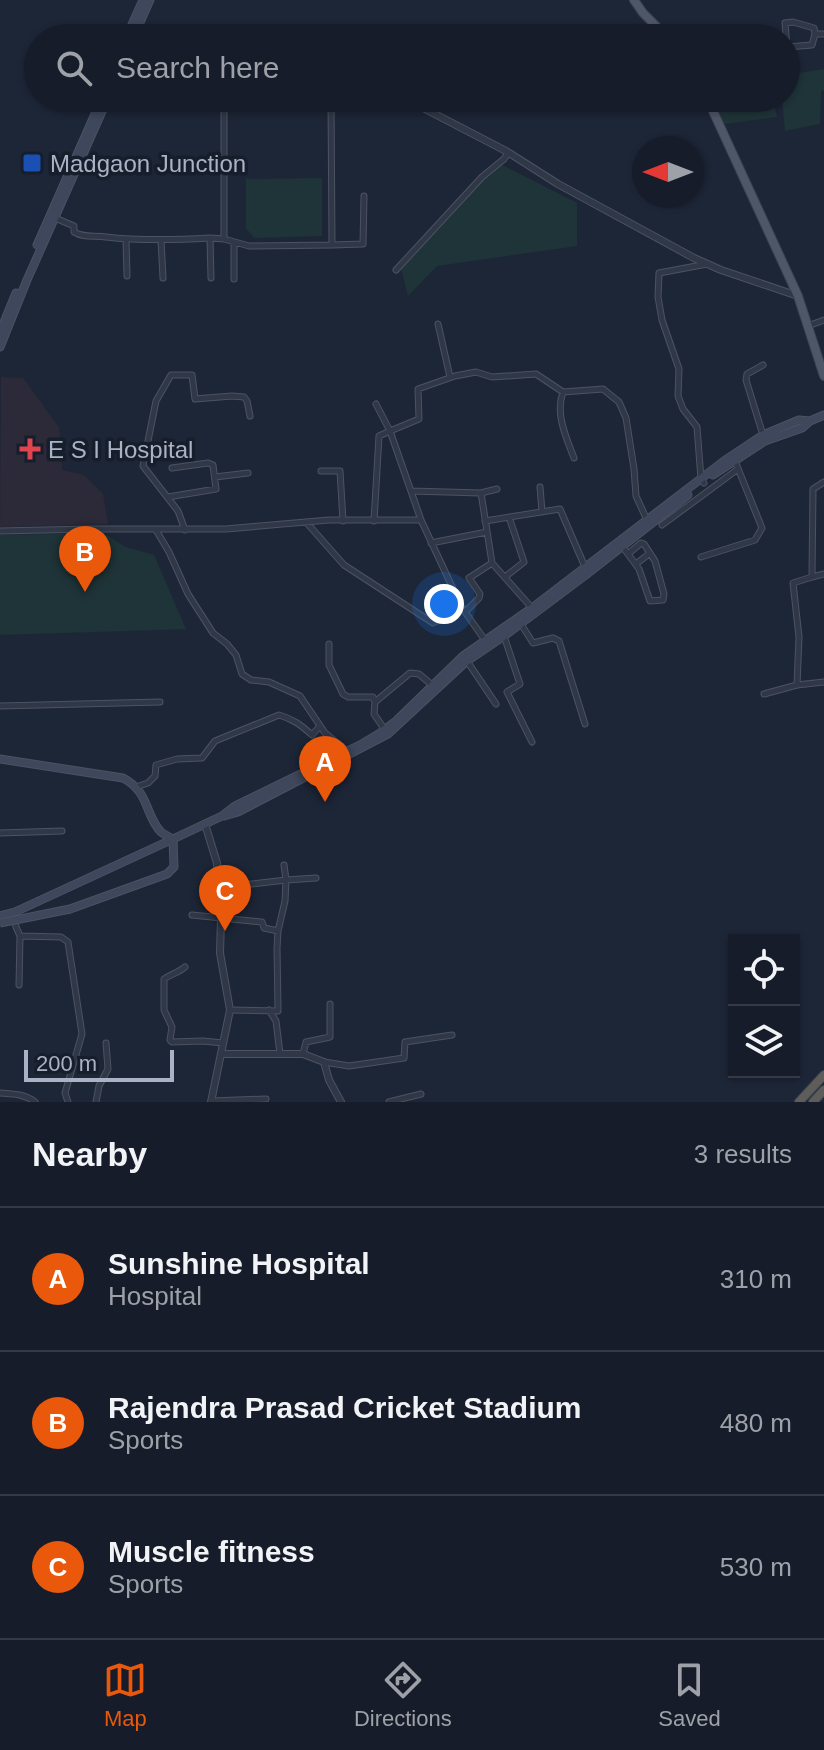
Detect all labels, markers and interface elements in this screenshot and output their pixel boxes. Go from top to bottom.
search box [24,24,800,112]
icon: search [52,46,96,90]
text: Search here [116,51,279,84]
north arrow [632,136,704,208]
place label: Madgaon Junction [50,150,246,177]
marker: Madgaon Junction [21,152,43,174]
place label: E S I Hospital [48,436,193,463]
marker: E S I Hospital [19,438,41,460]
pin: B [59,526,111,592]
your location [424,584,464,624]
pin: A [299,736,351,802]
pin: C [199,865,251,931]
map controls [728,934,800,1078]
button: locate [728,934,800,1006]
button: layers [728,1006,800,1078]
scale bar [24,1046,174,1082]
text: 200 m [36,1051,97,1076]
text: Nearby [32,1135,147,1173]
text: 3 results [694,1139,792,1169]
text: Sunshine Hospital [108,1247,370,1280]
text: A [49,1264,67,1294]
text: 310 m [720,1264,792,1294]
text: Hospital [108,1281,202,1311]
text: Rajendra Prasad Cricket Stadium [108,1391,582,1424]
text: B [49,1408,67,1438]
text: 480 m [720,1408,792,1438]
text: Sports [108,1425,183,1455]
text: Muscle fitness [108,1535,315,1568]
text: C [49,1552,67,1582]
text: 530 m [720,1552,792,1582]
text: Sports [108,1569,183,1599]
tab: Map [103,1658,147,1732]
tab: Directions [354,1658,452,1732]
tab: Saved [658,1658,721,1732]

